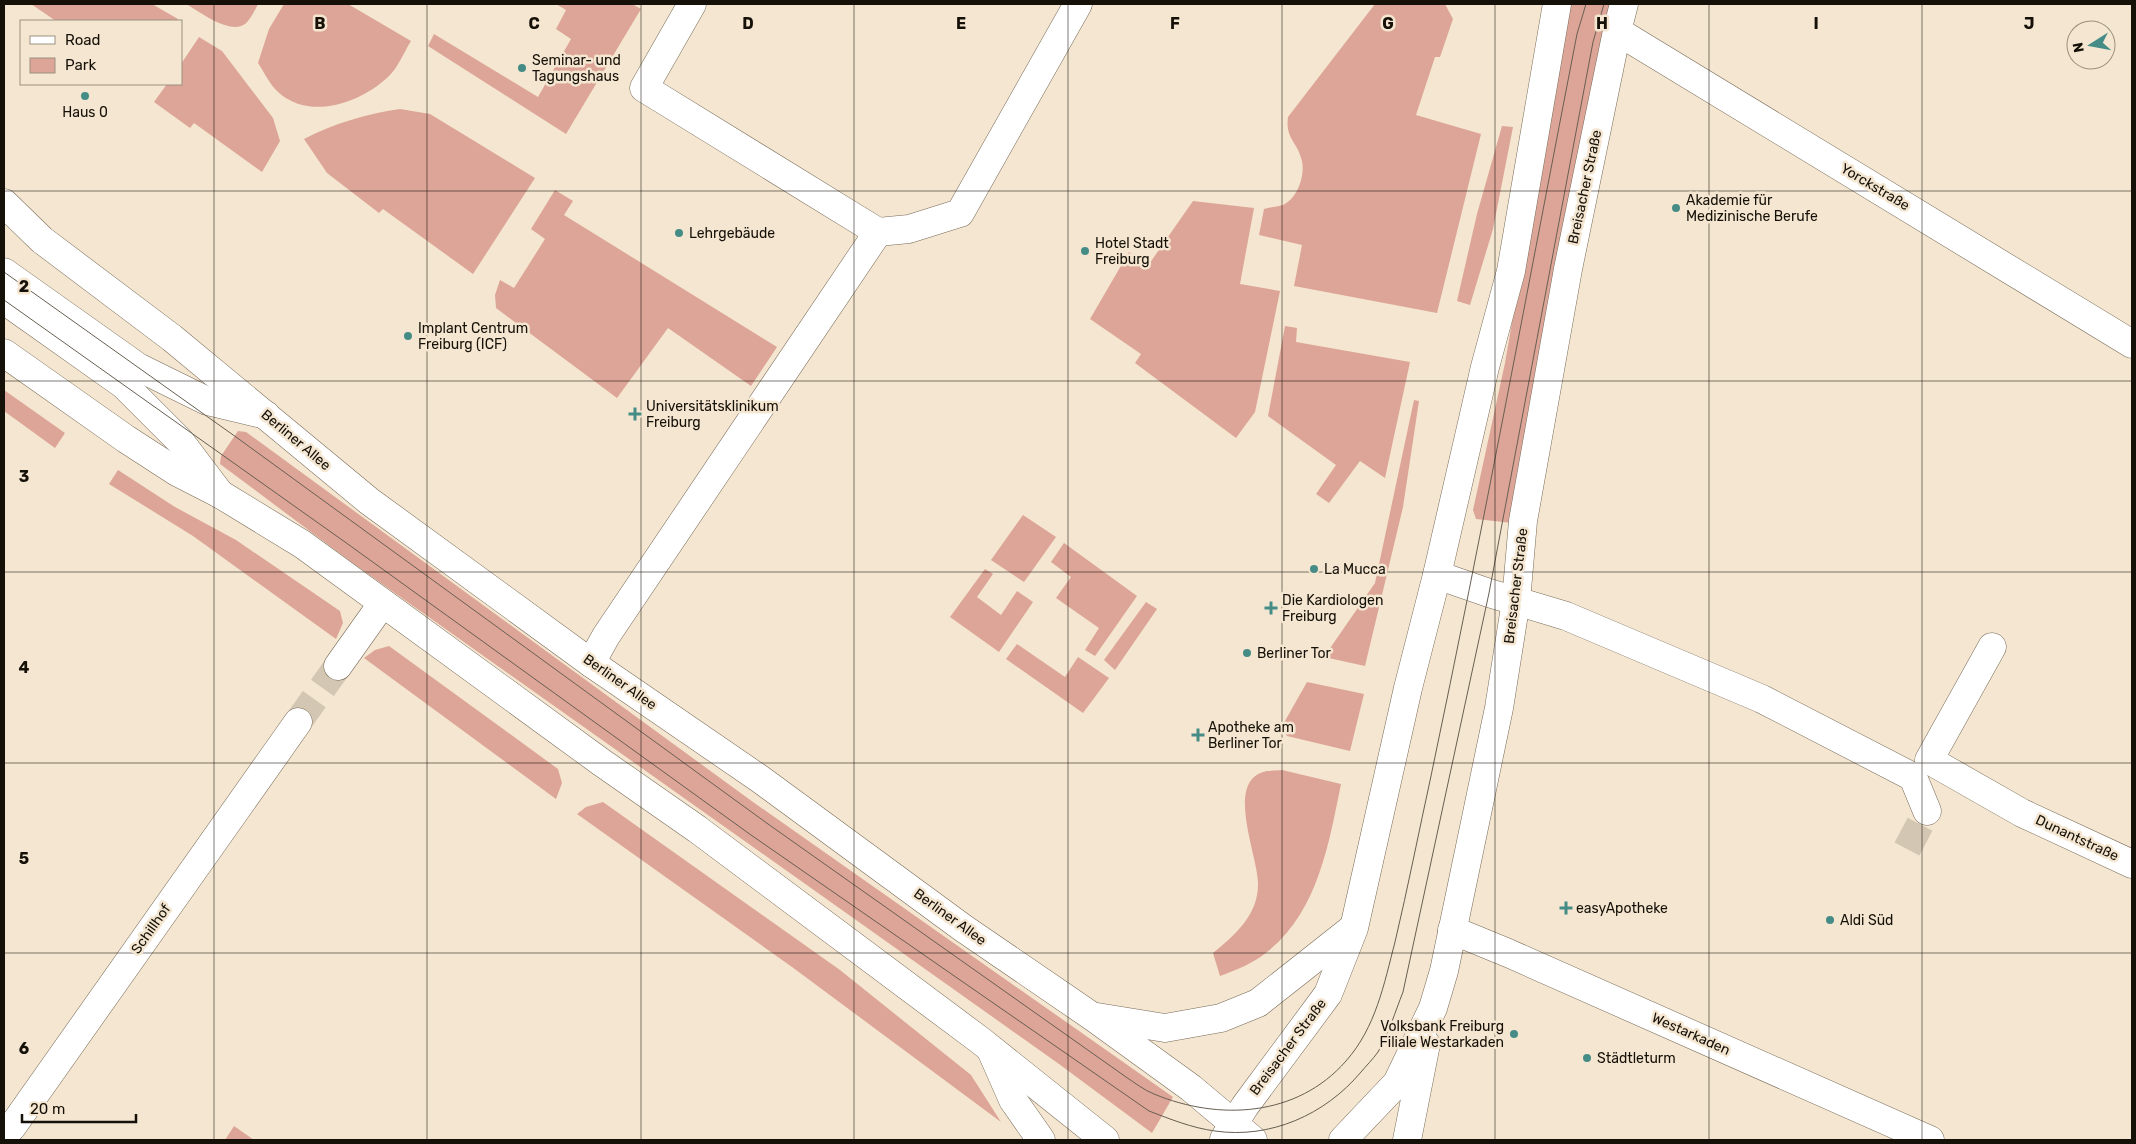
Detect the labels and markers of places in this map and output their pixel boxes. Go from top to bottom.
place label: Seminar- und Tagungshaus [532,52,621,85]
marker: Seminar- und Tagungshaus [516,62,528,74]
marker: Haus 0 [79,90,91,102]
place label: Haus 0 [62,104,108,121]
place label: Akademie für Medizinische Berufe [1686,192,1818,225]
marker: Akademie für Medizinische Berufe [1670,202,1682,214]
place label: Lehrgebäude [689,225,775,242]
marker: Lehrgebäude [673,227,685,239]
place label: Hotel Stadt Freiburg [1095,235,1169,268]
marker: Hotel Stadt Freiburg [1079,245,1091,257]
place label: Implant Centrum Freiburg (ICF) [418,320,528,353]
marker: Implant Centrum Freiburg (ICF) [402,330,414,342]
place label: Universitätsklinikum Freiburg [646,398,779,431]
marker: Universitätsklinikum Freiburg [628,407,642,421]
place label: La Mucca [1324,561,1386,578]
marker: La Mucca [1308,563,1320,575]
place label: Die Kardiologen Freiburg [1282,592,1383,625]
marker: Die Kardiologen Freiburg [1264,601,1278,615]
place label: Berliner Tor [1257,645,1332,662]
marker: Berliner Tor [1241,647,1253,659]
place label: Apotheke am Berliner Tor [1208,719,1294,752]
marker: Apotheke am Berliner Tor [1192,729,1204,741]
place label: easyApotheke [1576,900,1668,917]
marker: easyApotheke [1560,902,1572,914]
place label: Aldi Süd [1840,912,1893,929]
marker: Aldi Süd [1824,914,1836,926]
place label: Volksbank Freiburg Filiale Westarkaden [1380,1018,1504,1051]
marker: Volksbank Freiburg Filiale Westarkaden [1508,1028,1520,1040]
place label: Städtleturm [1597,1050,1676,1067]
marker: Städtleturm [1581,1052,1593,1064]

